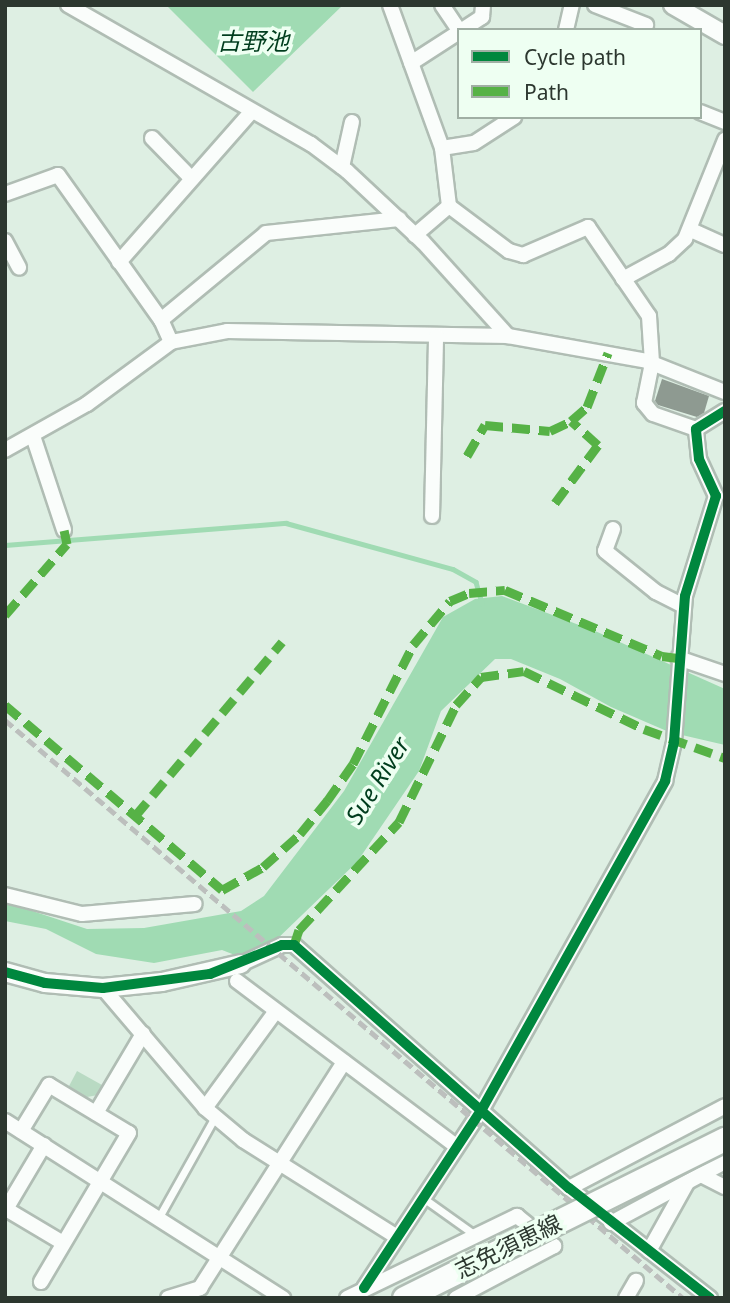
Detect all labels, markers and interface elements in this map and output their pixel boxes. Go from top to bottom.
water label: 古野池 [217,27,289,55]
legend [457,28,702,119]
text: Cycle path [524,43,626,71]
text: Path [524,78,569,106]
water label: Sue River [339,731,415,829]
street label: 志免須恵線 [450,1208,566,1284]

